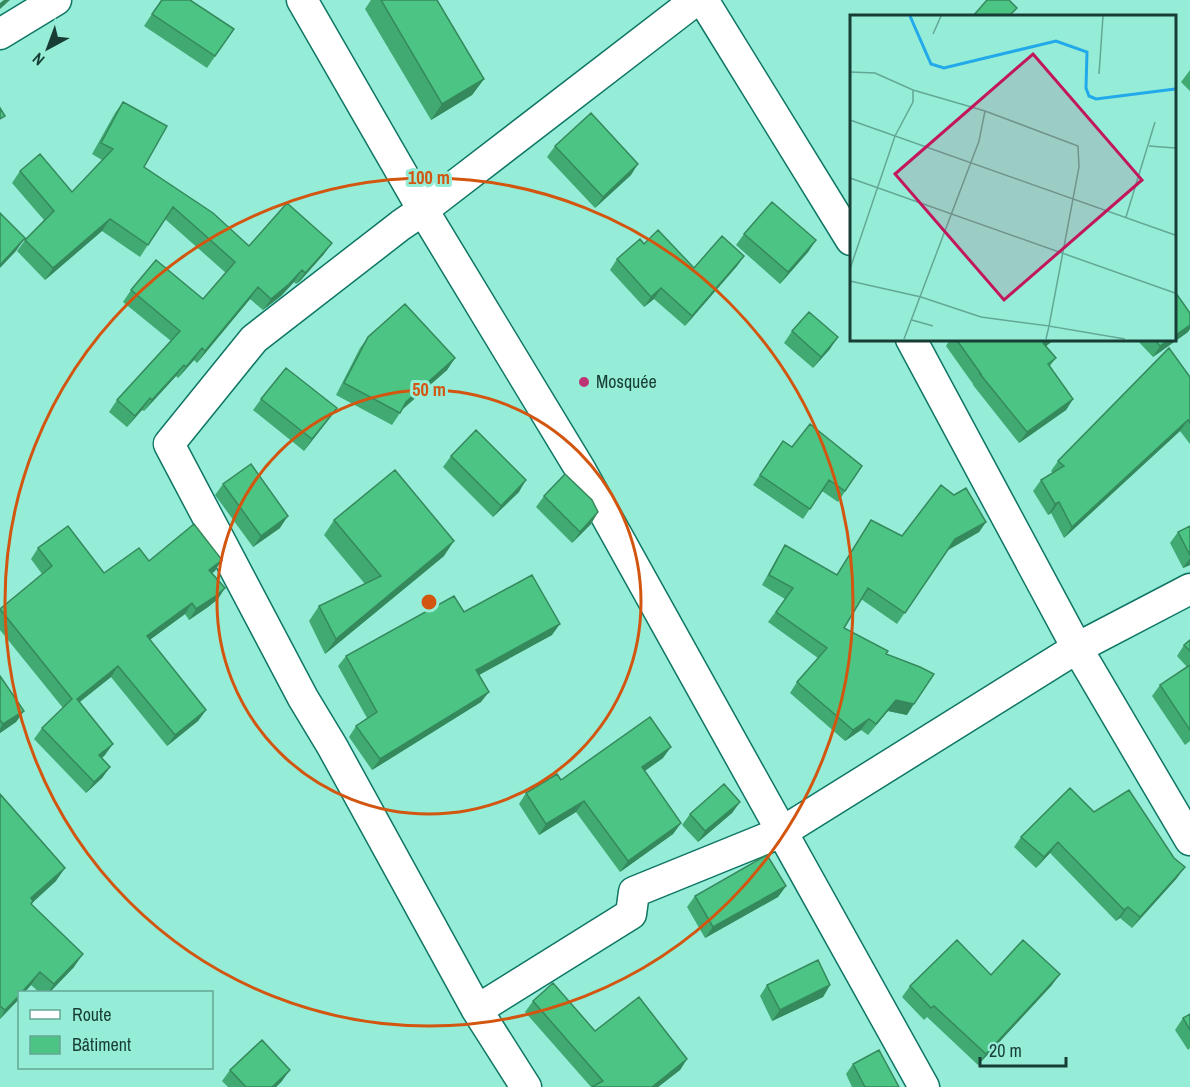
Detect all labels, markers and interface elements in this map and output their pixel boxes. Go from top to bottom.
inset map [850,15,1175,340]
north arrow [18,18,78,78]
text: N [27,48,49,71]
text: 100 m [408,165,450,190]
place label: Mosquée [596,369,657,394]
marker: Mosquée [577,375,591,389]
text: 50 m [412,377,446,402]
centre of rings [419,592,439,612]
legend [18,991,213,1069]
text: Route [72,1002,111,1027]
scale bar [980,1030,1066,1068]
text: Bâtiment [72,1032,131,1057]
text: 20 m [989,1038,1022,1063]

